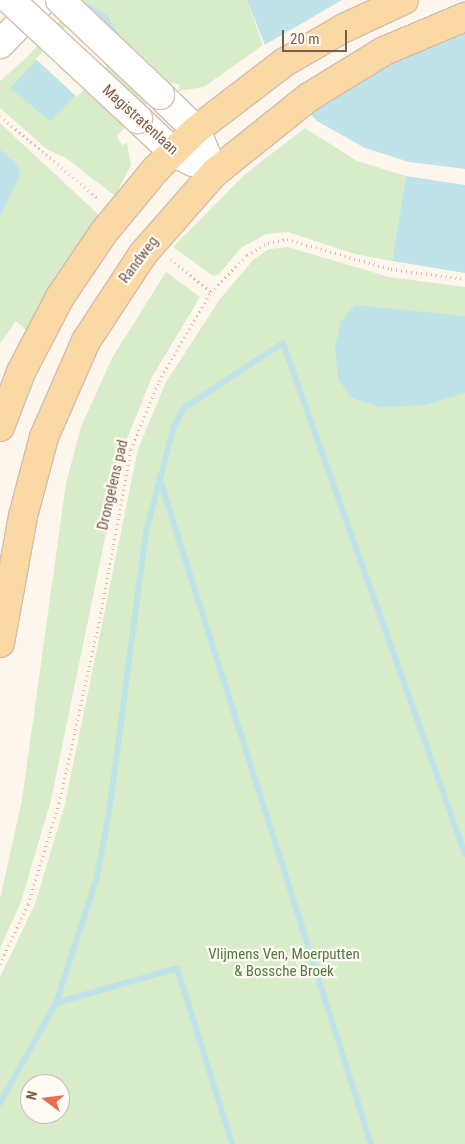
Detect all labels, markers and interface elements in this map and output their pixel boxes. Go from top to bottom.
scale bar [285,20,350,52]
text: 20 m [290,30,320,48]
street label: Magistratenlaan [98,81,182,159]
street label: Randweg [116,233,162,287]
street label: Drongelens pad [94,438,132,532]
park label: Vlijmens Ven, Moerputten & Bossche Broek [208,945,360,980]
north arrow [20,1074,70,1124]
text: N [23,1089,40,1102]

